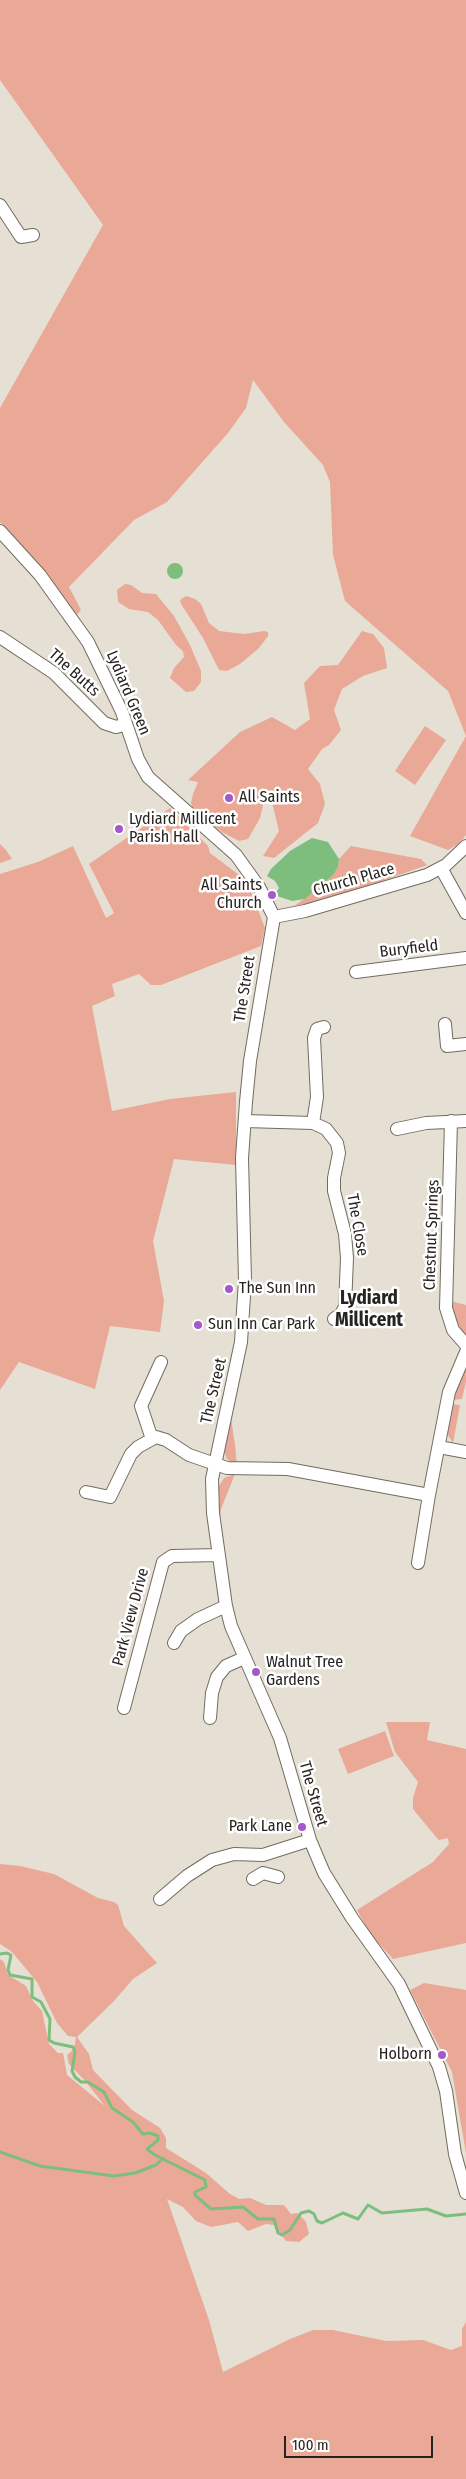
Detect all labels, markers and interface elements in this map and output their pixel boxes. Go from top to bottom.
street label: The Butts [45,645,103,701]
street label: Lydiard Green [102,648,154,738]
place label: All Saints [239,788,300,808]
marker: All Saints [223,792,235,804]
place label: Lydiard Millicent Parish Hall [129,810,236,848]
marker: Lydiard Millicent Parish Hall [113,823,125,835]
street label: Church Place [311,859,397,901]
place label: All Saints Church [201,876,262,914]
marker: All Saints Church [266,889,278,901]
street label: Buryfield [379,936,439,962]
street label: The Street [230,954,260,1024]
street label: Chestnut Springs [420,1179,444,1291]
street label: The Close [342,1192,372,1258]
place label: The Sun Inn [239,1279,316,1299]
marker: The Sun Inn [223,1283,235,1295]
district label: Lydiard Millicent [335,1288,403,1332]
place label: Sun Inn Car Park [208,1315,315,1335]
marker: Sun Inn Car Park [192,1319,204,1331]
street label: The Street [197,1356,231,1426]
street label: Park View Drive [109,1566,153,1668]
place label: Walnut Tree Gardens [266,1653,343,1691]
marker: Walnut Tree Gardens [250,1666,262,1678]
street label: The Street [295,1759,331,1829]
place label: Park Lane [229,1817,292,1837]
marker: Park Lane [296,1821,308,1833]
place label: Holborn [379,2045,432,2065]
marker: Holborn [436,2049,448,2061]
scale bar [286,2426,435,2458]
text: 100 m [292,2436,329,2454]

